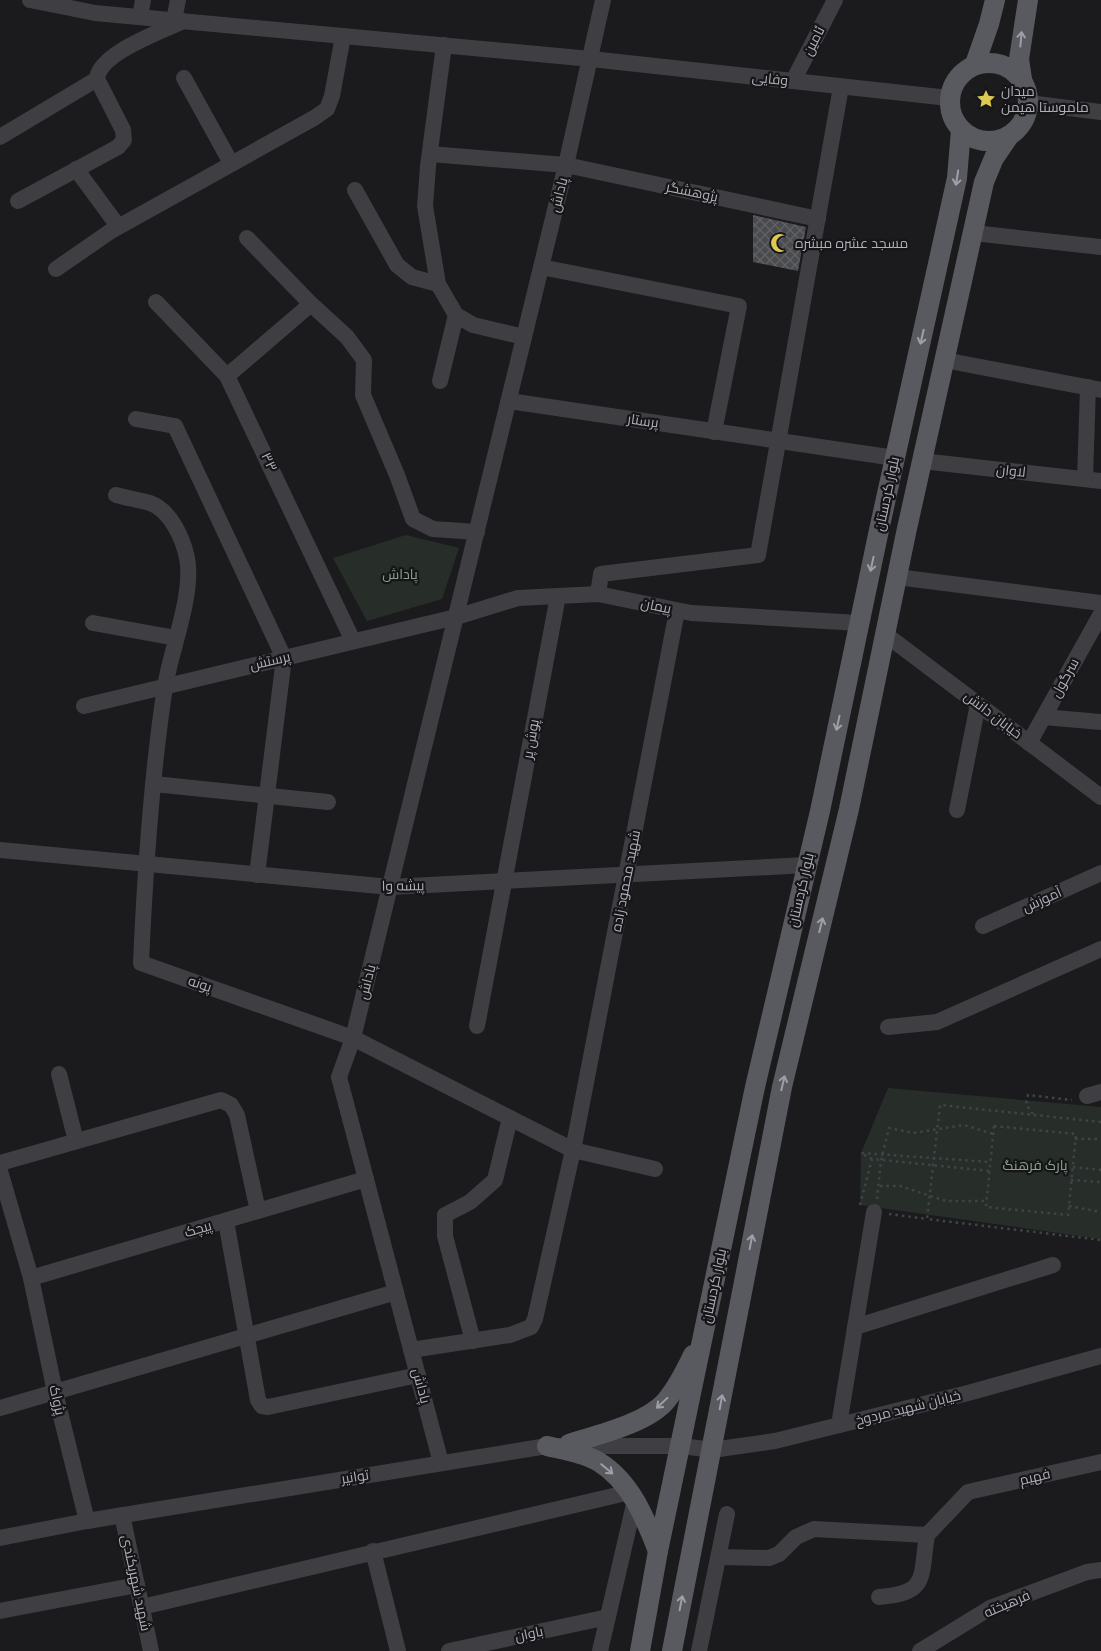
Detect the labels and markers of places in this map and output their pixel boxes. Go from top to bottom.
place label: میدان ماموستا هیمن [1001,83,1089,116]
place icon: میدان ماموستا هیمن [975,88,997,110]
mosque icon: مسجد عشره مبشره [769,232,791,254]
place label: مسجد عشره مبشره [795,235,908,252]

